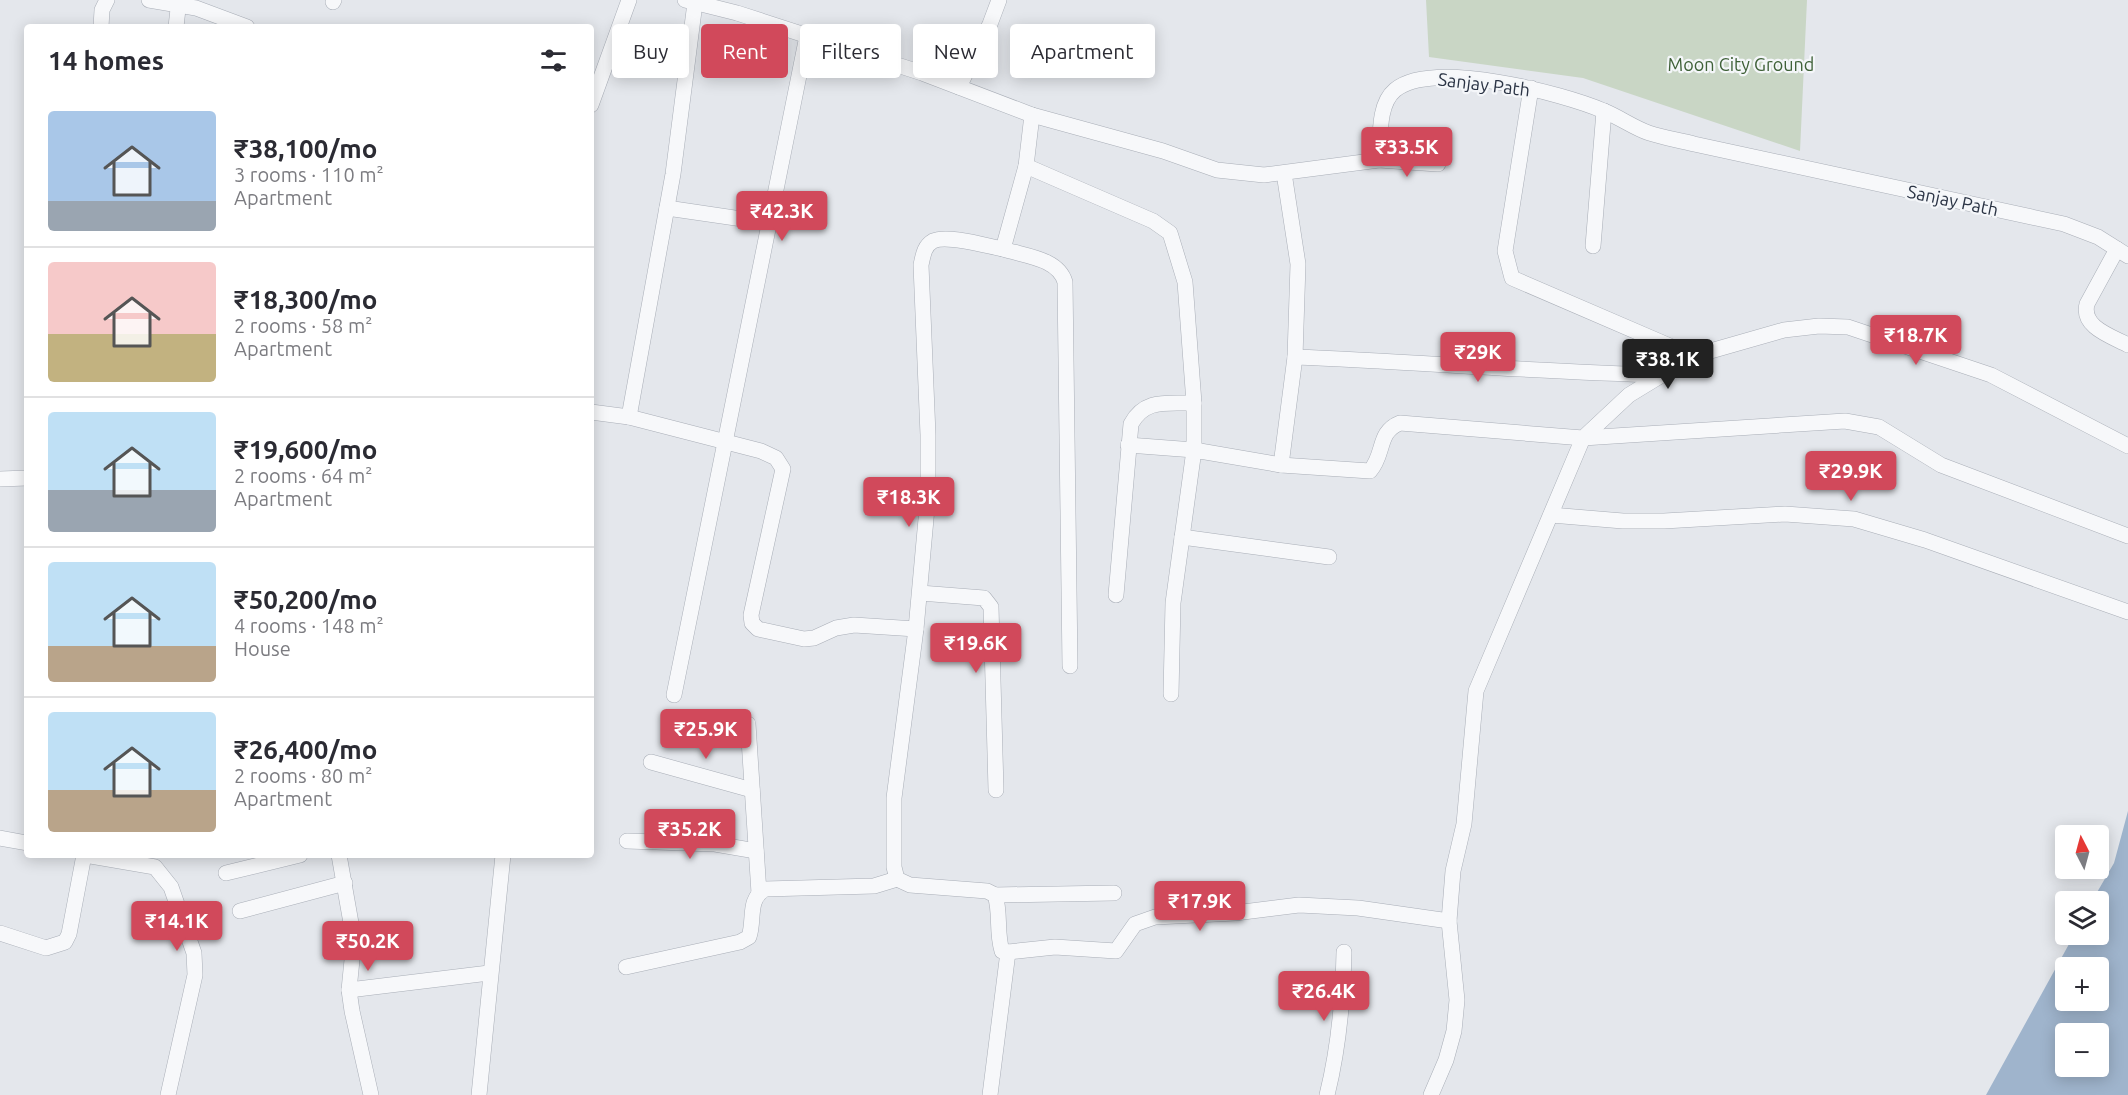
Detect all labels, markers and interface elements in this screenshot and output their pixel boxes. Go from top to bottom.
chip: Buy [612,24,689,78]
chip: Rent [701,24,788,78]
chip: Filters [800,24,901,78]
chip: New [913,24,998,78]
chip: Apartment [1010,24,1155,78]
icon: filters [537,44,570,77]
text: 14 homes [48,46,164,75]
park label: Moon City Ground [1668,54,1814,74]
street label: Sanjay Path [1437,68,1531,100]
pin: ₹33.5K [1358,127,1456,178]
text: ₹38,100/mo [234,134,377,163]
icon: home [96,135,168,207]
text: ₹33.5K [1375,135,1439,158]
text: 3 rooms · 110 m² [234,163,384,186]
street label: Sanjay Path [1906,181,2000,219]
text: Apartment [234,186,332,209]
pin: ₹42.3K [733,191,831,242]
text: ₹42.3K [750,199,814,222]
text: ₹18,300/mo [234,285,377,314]
icon: home [96,286,168,358]
text: 2 rooms · 58 m² [234,314,372,337]
pin: ₹18.7K [1867,315,1965,366]
text: ₹18.7K [1884,323,1948,346]
pin: ₹29K [1442,332,1514,383]
text: Apartment [234,337,332,360]
pin: ₹38.1K [1619,339,1717,390]
text: ₹29K [1454,340,1502,363]
text: ₹38.1K [1636,347,1700,370]
text: ₹19,600/mo [234,435,377,464]
icon: home [96,436,168,508]
pin: ₹29.9K [1802,451,1900,502]
text: ₹29.9K [1819,459,1883,482]
text: 2 rooms · 64 m² [234,464,372,487]
pin: ₹18.3K [860,477,958,528]
text: ₹18.3K [877,485,941,508]
text: Apartment [234,487,332,510]
text: ₹50,200/mo [234,585,377,614]
icon: home [96,586,168,658]
text: 4 rooms · 148 m² [234,614,384,637]
pin: ₹19.6K [927,623,1025,674]
text: ₹19.6K [944,631,1008,654]
text: House [234,637,291,660]
pin: ₹25.9K [657,709,755,760]
text: ₹25.9K [674,717,738,740]
text: ₹26,400/mo [234,735,377,764]
icon: home [96,736,168,808]
text: 2 rooms · 80 m² [234,764,372,787]
text: Apartment [234,787,332,810]
pin: ₹35.2K [641,809,739,860]
text: ₹35.2K [658,817,722,840]
north arrow [2055,825,2109,879]
map controls [2055,825,2109,1077]
pin: ₹17.9K [1151,881,1249,932]
text: ₹17.9K [1168,889,1232,912]
button: layers [2055,891,2109,945]
pin: ₹14.1K [128,901,226,952]
text: ₹14.1K [145,909,209,932]
pin: ₹50.2K [319,921,417,972]
text: ₹50.2K [336,929,400,952]
button: + [2055,957,2109,1011]
pin: ₹26.4K [1275,971,1373,1022]
text: ₹26.4K [1292,979,1356,1002]
button: − [2055,1023,2109,1077]

